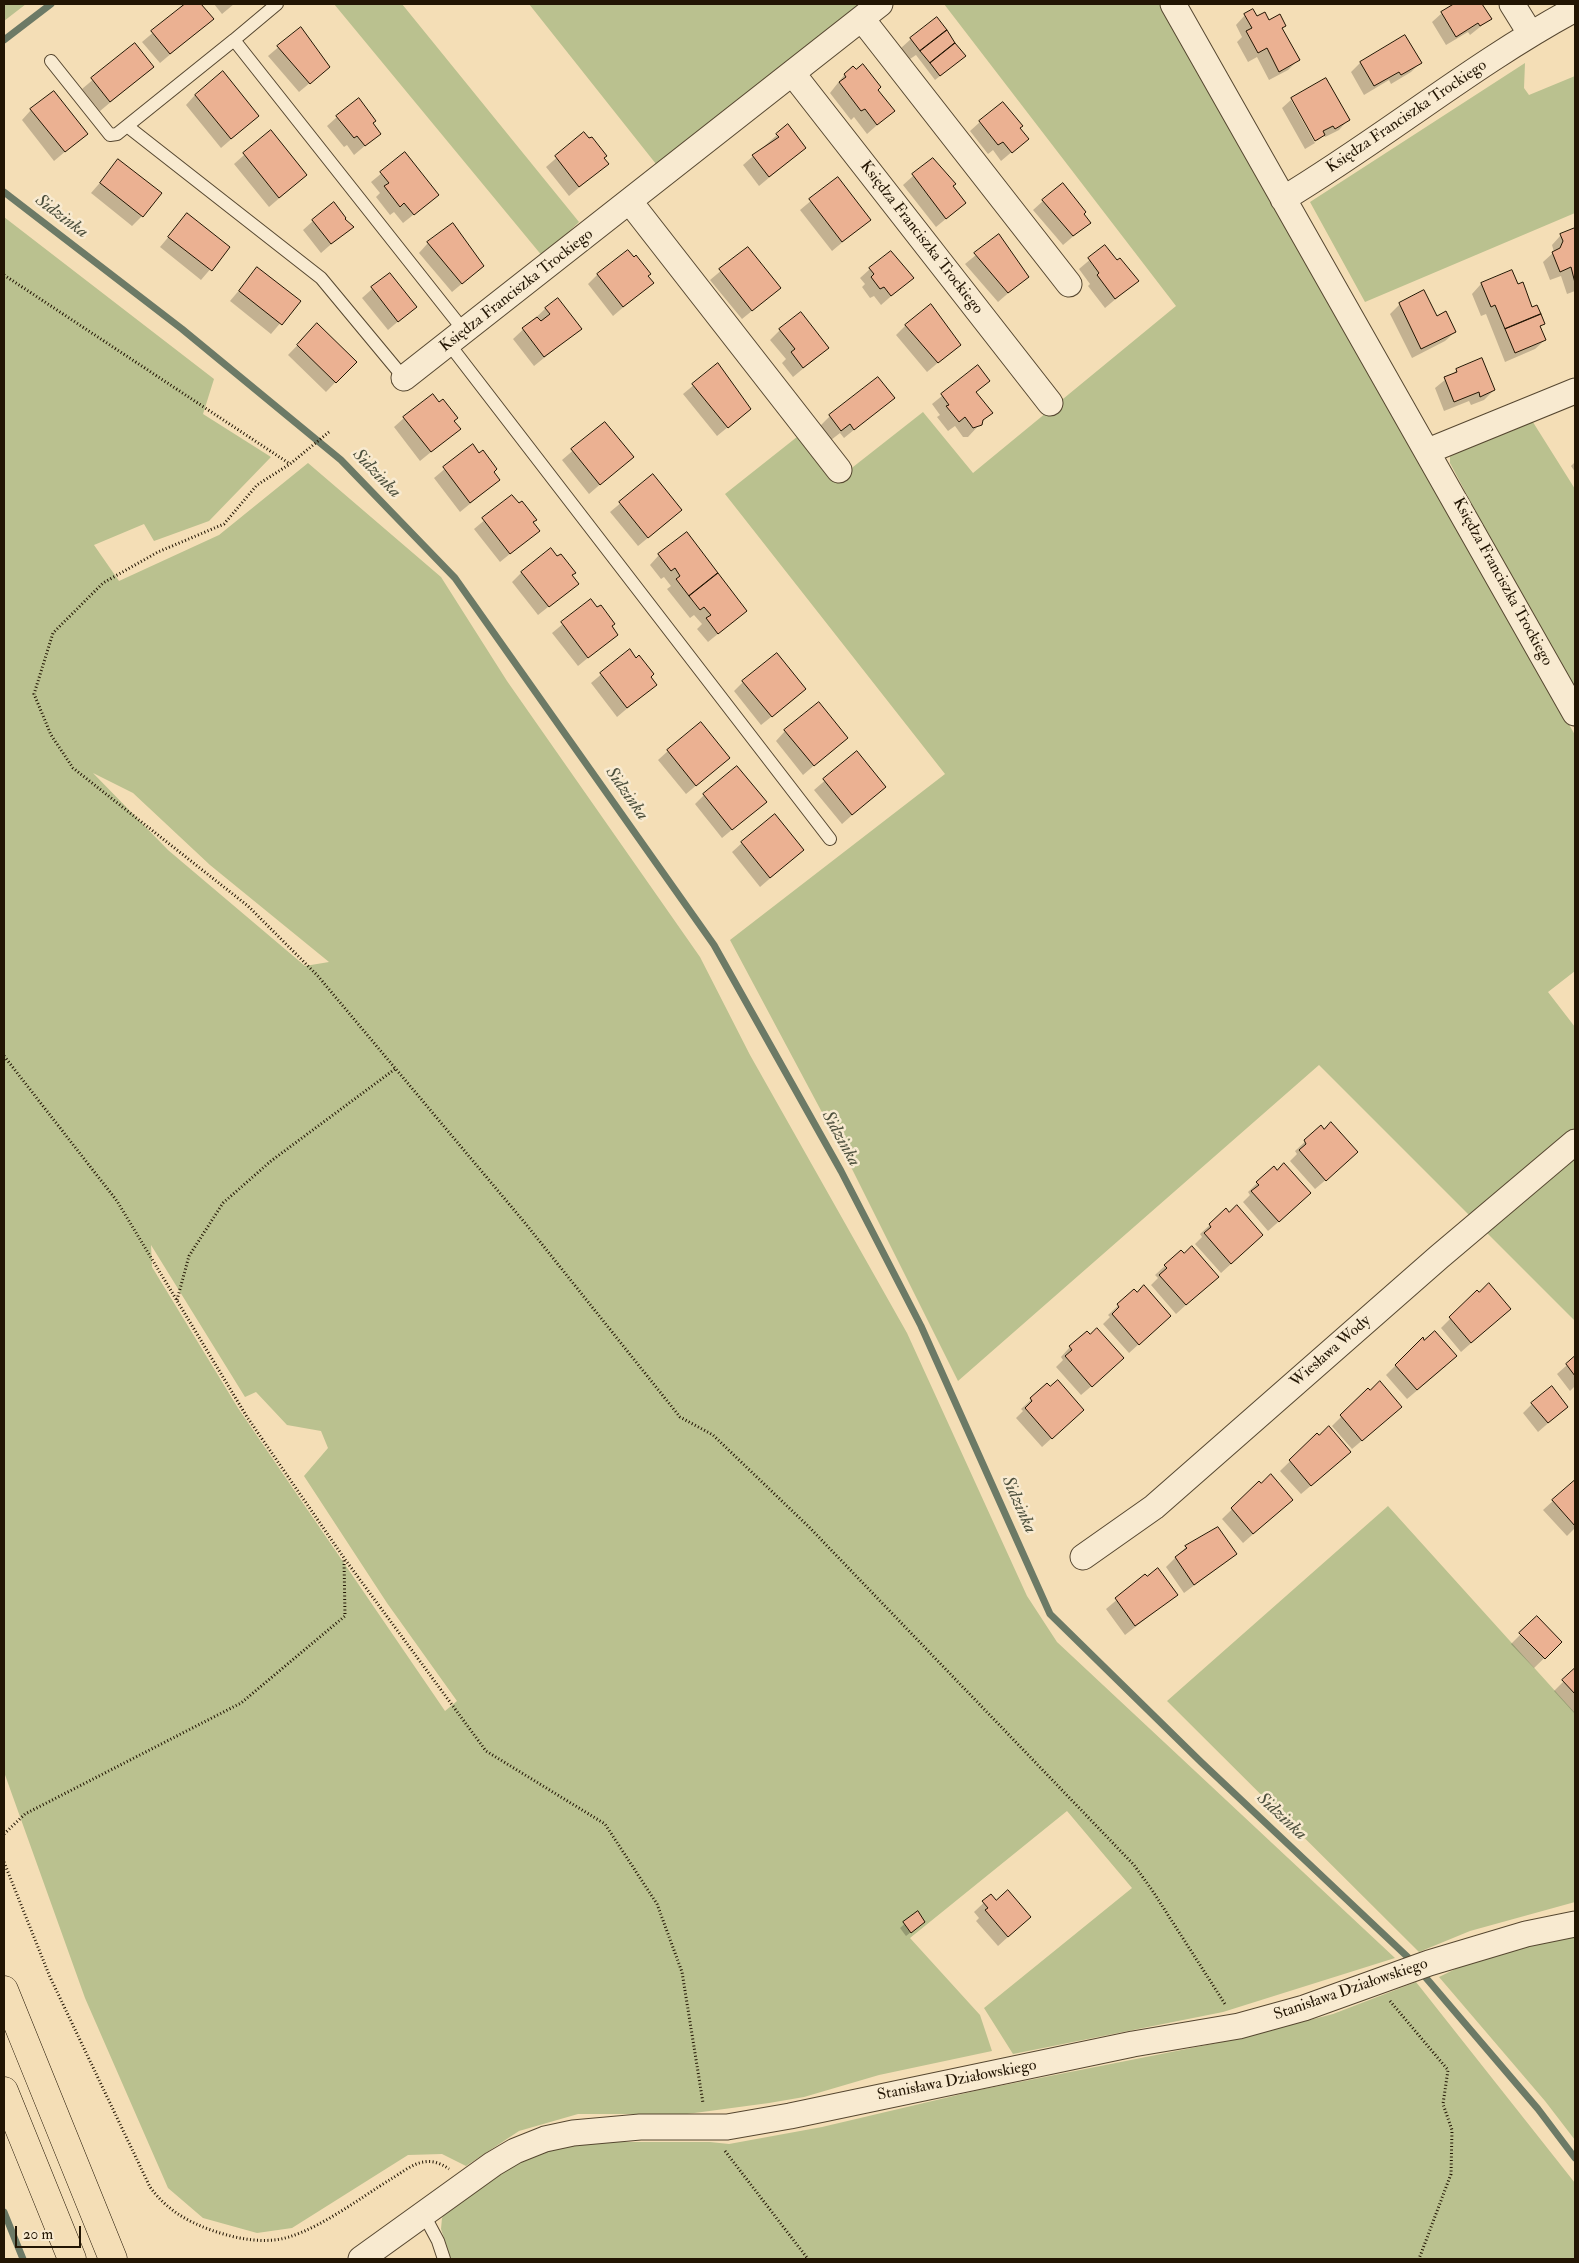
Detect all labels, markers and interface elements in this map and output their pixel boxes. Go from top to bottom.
street label: Księdza Franciszka Trockiego [1323,56,1491,178]
street label: Księdza Franciszka Trockiego [855,158,987,318]
water label: Sidzinka [30,190,92,244]
street label: Księdza Franciszka Trockiego [437,225,597,357]
water label: Sidzinka [347,445,405,503]
street label: Księdza Franciszka Trockiego [1448,495,1556,669]
water label: Sidzinka [600,763,652,825]
water label: Sidzinka [816,1107,864,1171]
street label: Wiesława Wody [1287,1312,1375,1392]
water label: Sidzinka [996,1473,1040,1537]
water label: Sidzinka [1252,1788,1310,1846]
street label: Stanisława Działowskiego [1271,1955,1431,2025]
street label: Stanisława Działowskiego [876,2056,1038,2106]
scale bar [18,2216,84,2248]
text: 20 m [23,2225,53,2244]

